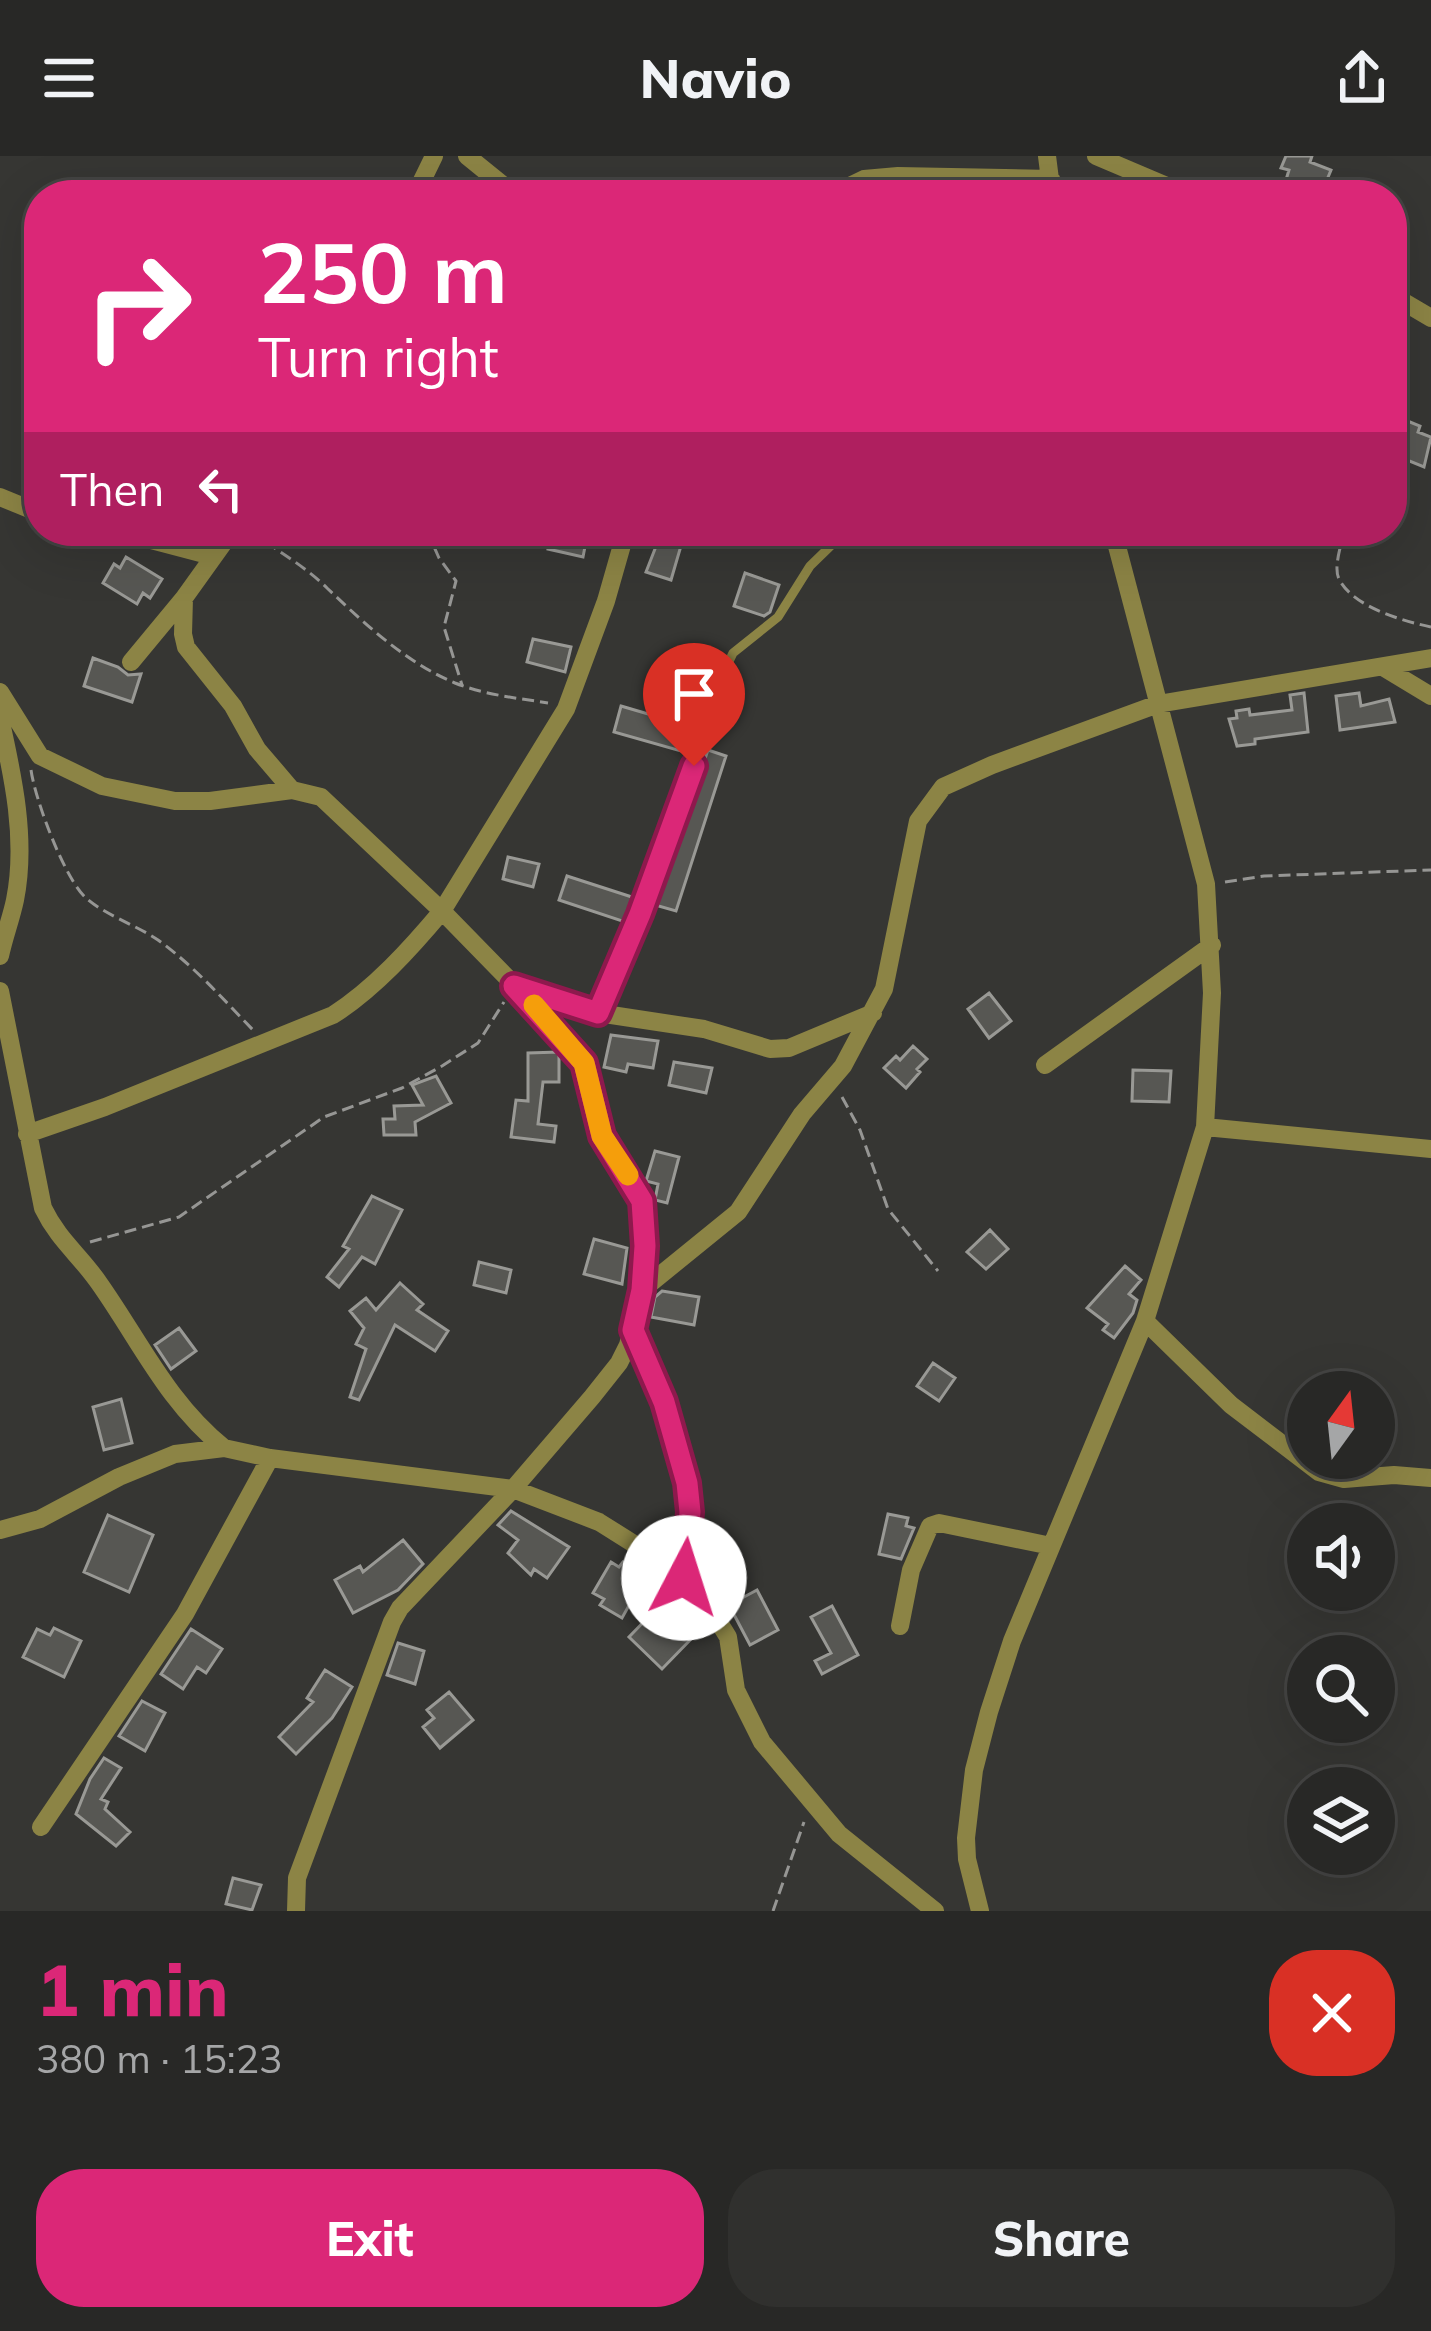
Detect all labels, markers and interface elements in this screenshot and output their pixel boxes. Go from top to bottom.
text: Navio [639,44,792,112]
icon: menu [36,45,102,111]
icon: share [1329,45,1395,111]
text: 250 m [258,219,508,324]
icon: right [60,228,216,384]
text: Turn right [258,323,499,391]
icon: left [188,456,254,522]
text: Then [60,461,164,517]
pin [643,643,745,766]
icon: arrive [661,661,727,727]
north arrow [1287,1371,1395,1479]
map controls [1287,1371,1395,1875]
button: sound [1287,1503,1395,1611]
position arrow [621,1515,747,1641]
button: search [1287,1635,1395,1743]
button: layers [1287,1767,1395,1875]
text: 1 min [36,1944,229,2034]
button: close [1269,1950,1395,2076]
text: 380 m · 15:23 [36,2034,282,2083]
button: Exit [36,2169,704,2307]
button: Share [728,2169,1395,2307]

